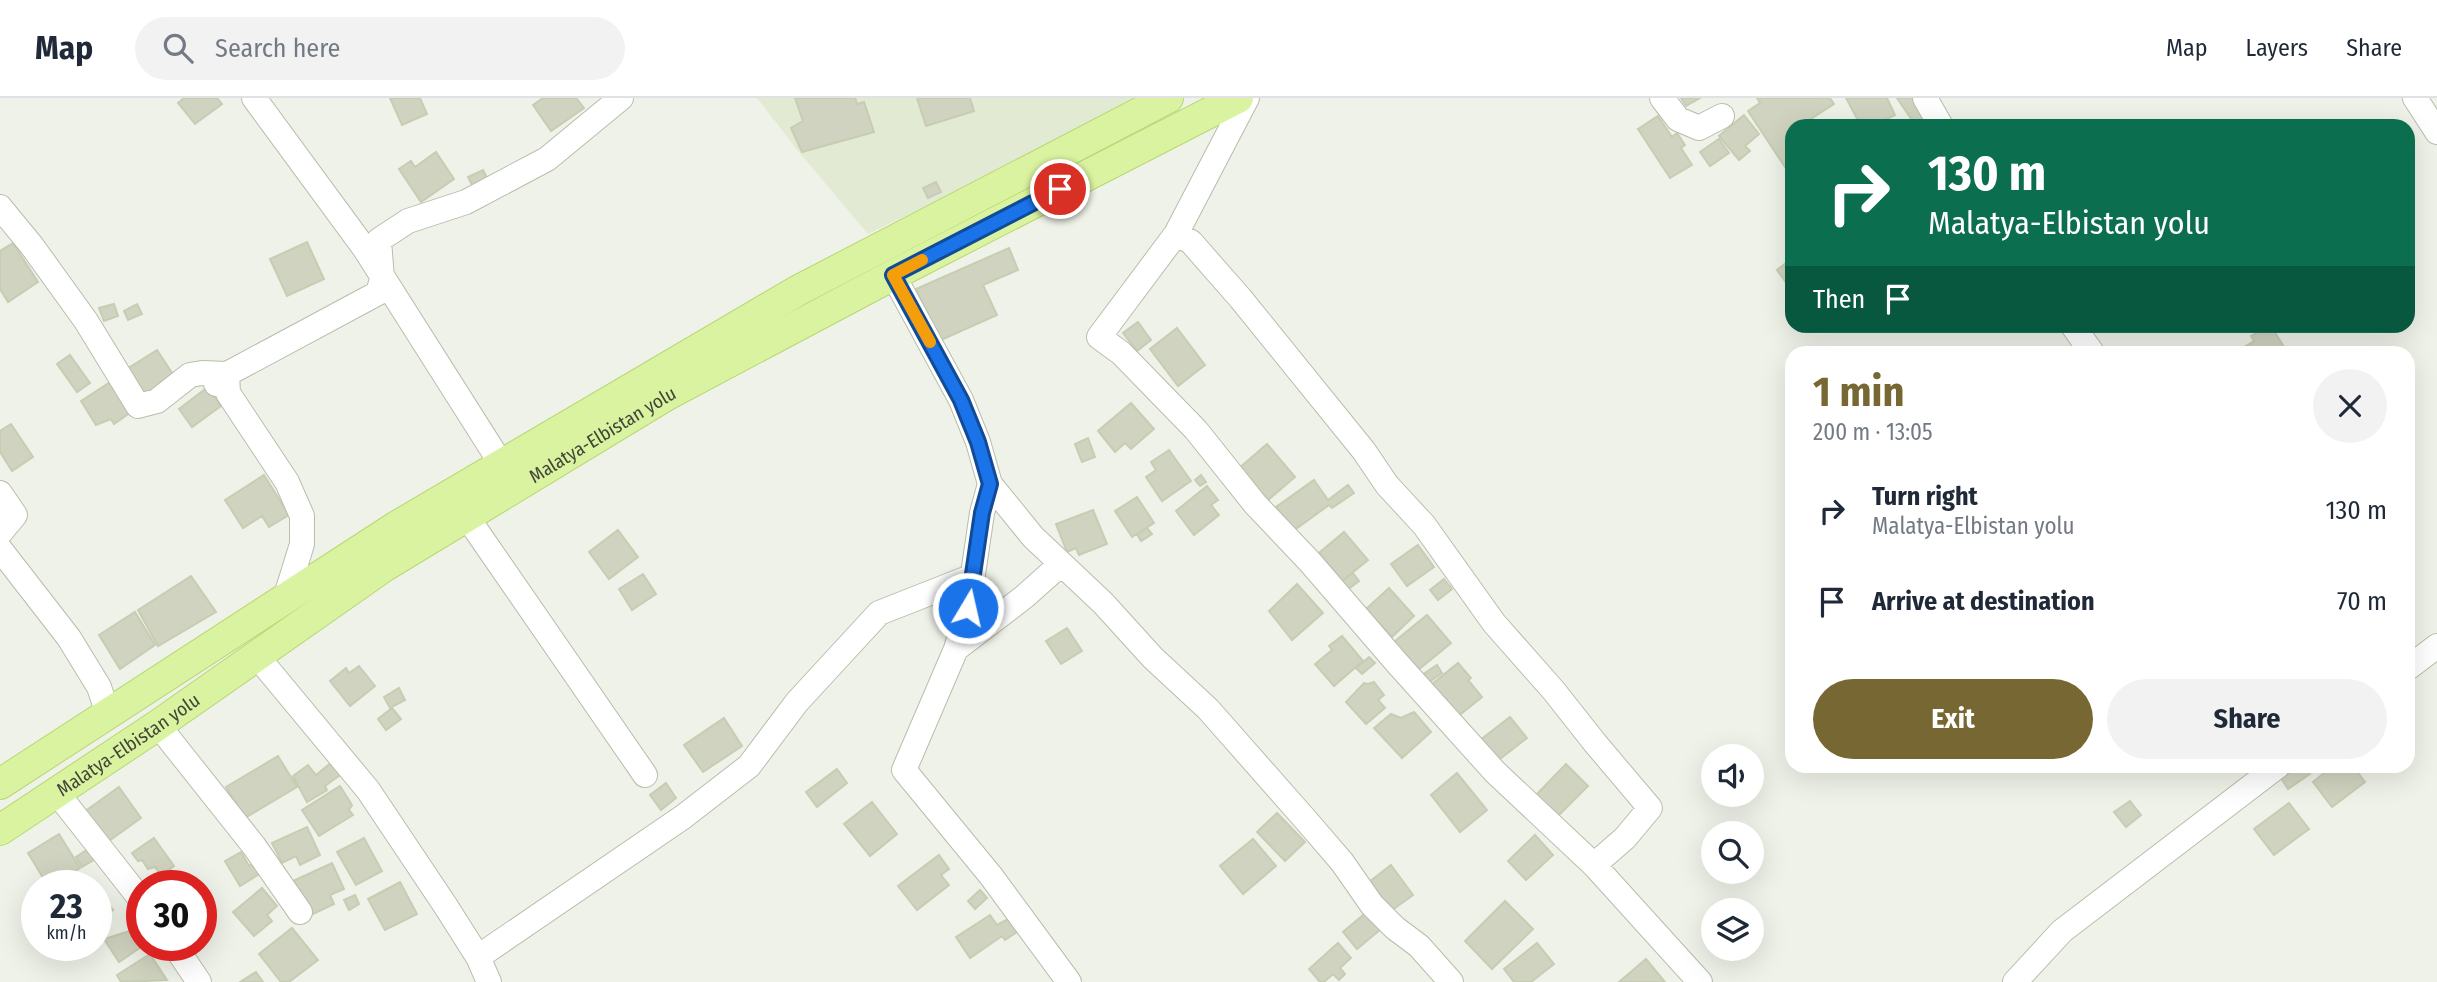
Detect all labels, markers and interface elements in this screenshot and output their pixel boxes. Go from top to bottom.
search box [135,17,625,80]
text: Map [35,28,93,68]
icon: search [159,29,197,67]
text: Search here [215,33,340,64]
text: Map [2166,34,2208,62]
text: Layers [2246,34,2308,62]
text: Share [2346,34,2402,62]
text: 130 m [1928,144,2046,203]
icon: right [1813,147,1904,238]
pin [1030,159,1090,219]
icon: arrive [1041,170,1079,208]
text: Malatya-Elbistan yolu [1928,204,2210,242]
icon: arrive [1879,280,1917,318]
text: Then [1813,284,1865,315]
text: 1 min [1813,367,1904,417]
button: close [2313,369,2387,443]
street label: Malatya-Elbistan yolu [525,381,680,488]
text: 200 m · 13:05 [1813,418,1933,446]
text: Turn right [1872,481,1978,512]
icon: right [1813,492,1851,530]
text: 130 m [2325,495,2387,526]
text: Malatya-Elbistan yolu [1872,512,2075,540]
position arrow [931,571,1005,645]
icon: arrive [1813,583,1851,621]
text: Arrive at destination [1872,586,2095,617]
text: 70 m [2337,586,2387,617]
button: Exit [1813,679,2093,759]
button: Share [2107,679,2387,759]
street label: Malatya-Elbistan yolu [52,688,204,801]
map controls [1701,744,1764,961]
button: sound [1701,744,1764,807]
button: search [1701,821,1764,884]
speed limit sign: 30 [126,870,217,961]
text: 23 [50,885,83,927]
button: layers [1701,898,1764,961]
text: km/h [46,922,87,944]

